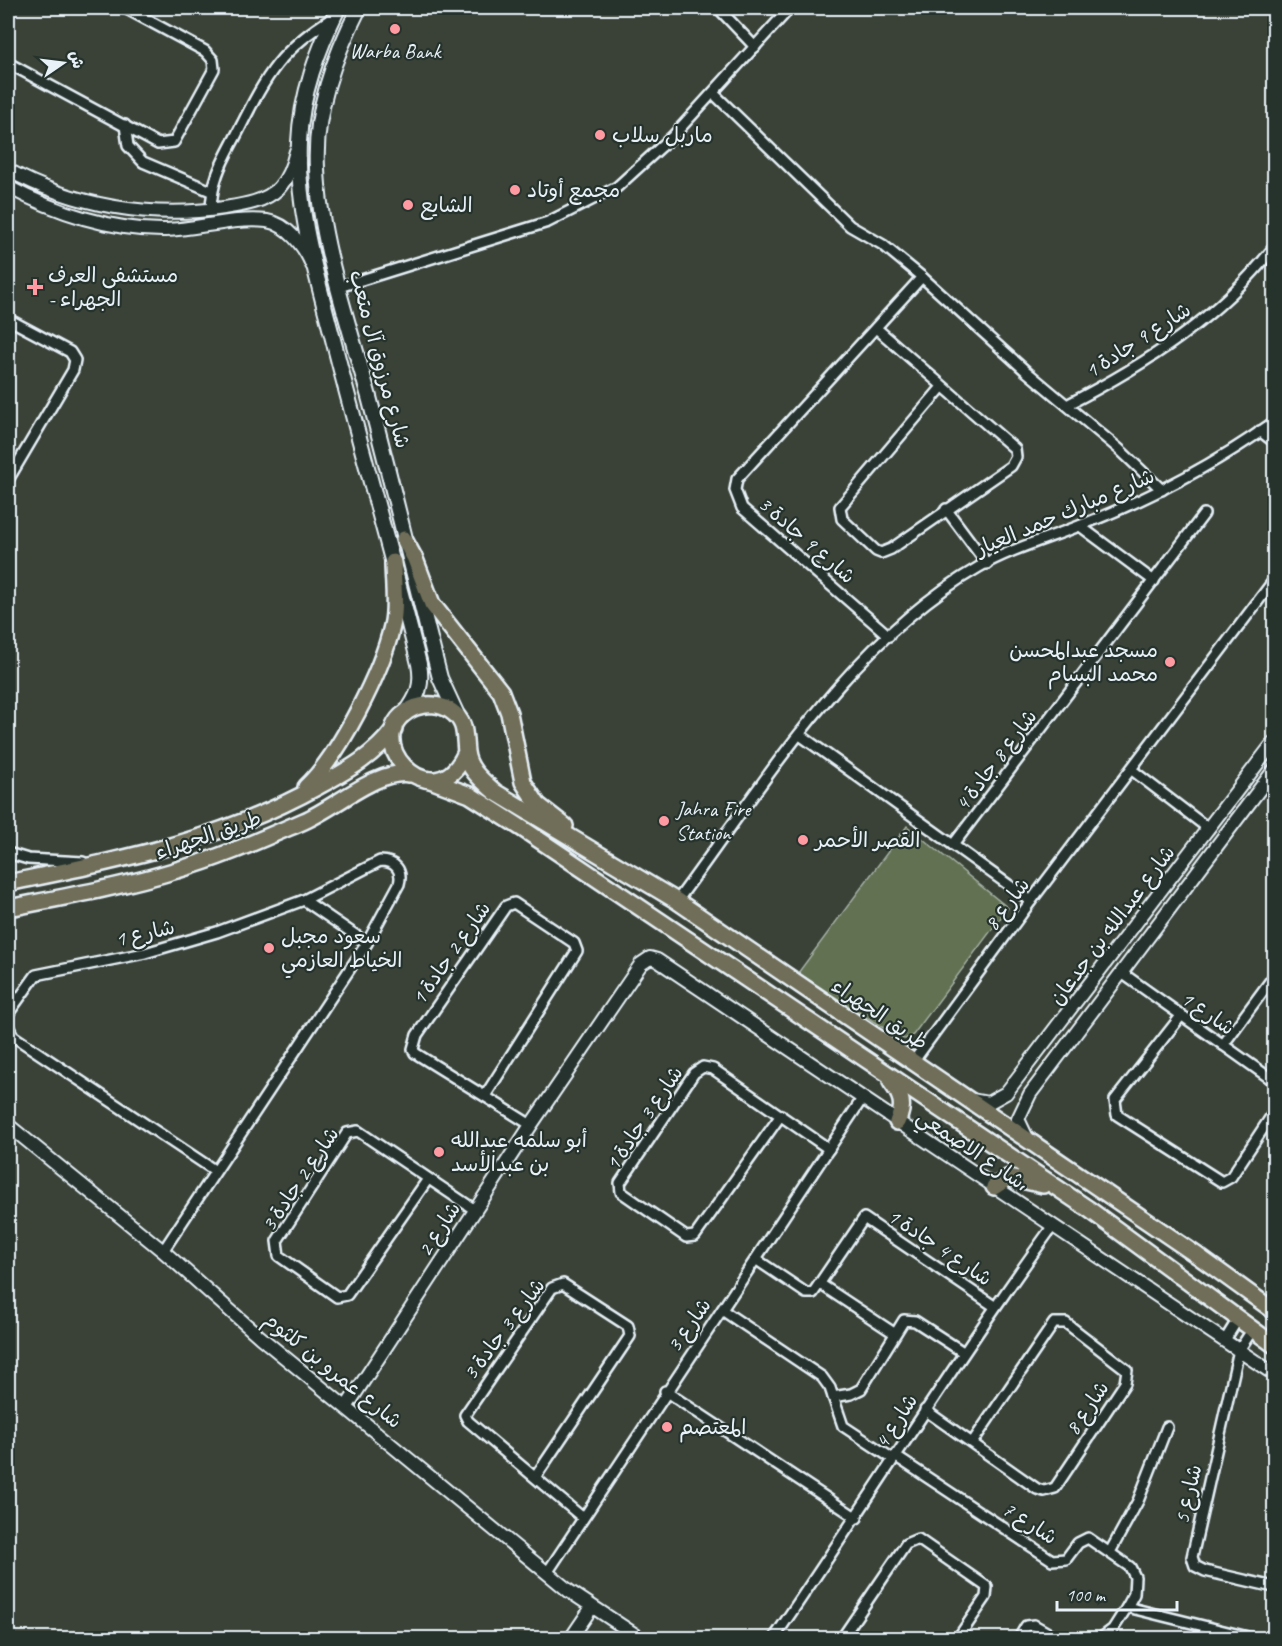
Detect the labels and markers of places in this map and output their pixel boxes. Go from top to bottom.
marker: Warba Bank [388,22,402,36]
place label: Warba Bank [350,38,443,64]
place label: ماربل سلاب [612,122,713,148]
marker: ماربل سلاب [593,128,607,142]
place label: مجمع أوتاد [527,177,620,205]
marker: مجمع أوتاد [508,183,522,197]
place label: الشايع [420,192,473,220]
marker: الشايع [401,198,415,212]
place label: مستشفى العرف - الجهراء [48,262,178,312]
marker: مستشفى العرف - الجهراء [26,278,44,296]
place label: مسجد عبدالمحسن محمد البسام [1009,637,1158,690]
marker: مسجد عبدالمحسن محمد البسام [1163,655,1177,669]
place label: Jahra Fire Station [675,796,752,846]
marker: Jahra Fire Station [657,814,671,828]
place label: القصر الأحمر [813,826,920,853]
marker: القصر الأحمر [796,833,810,847]
place label: سعود مجبل الخياط العازمي [281,923,402,979]
marker: سعود مجبل الخياط العازمي [262,941,276,955]
place label: أبو سلمه عبدالله بن عبدالأسد [451,1127,587,1177]
marker: أبو سلمه عبدالله بن عبدالأسد [432,1145,446,1159]
place label: المعتصم [679,1414,746,1443]
marker: المعتصم [660,1420,674,1434]

